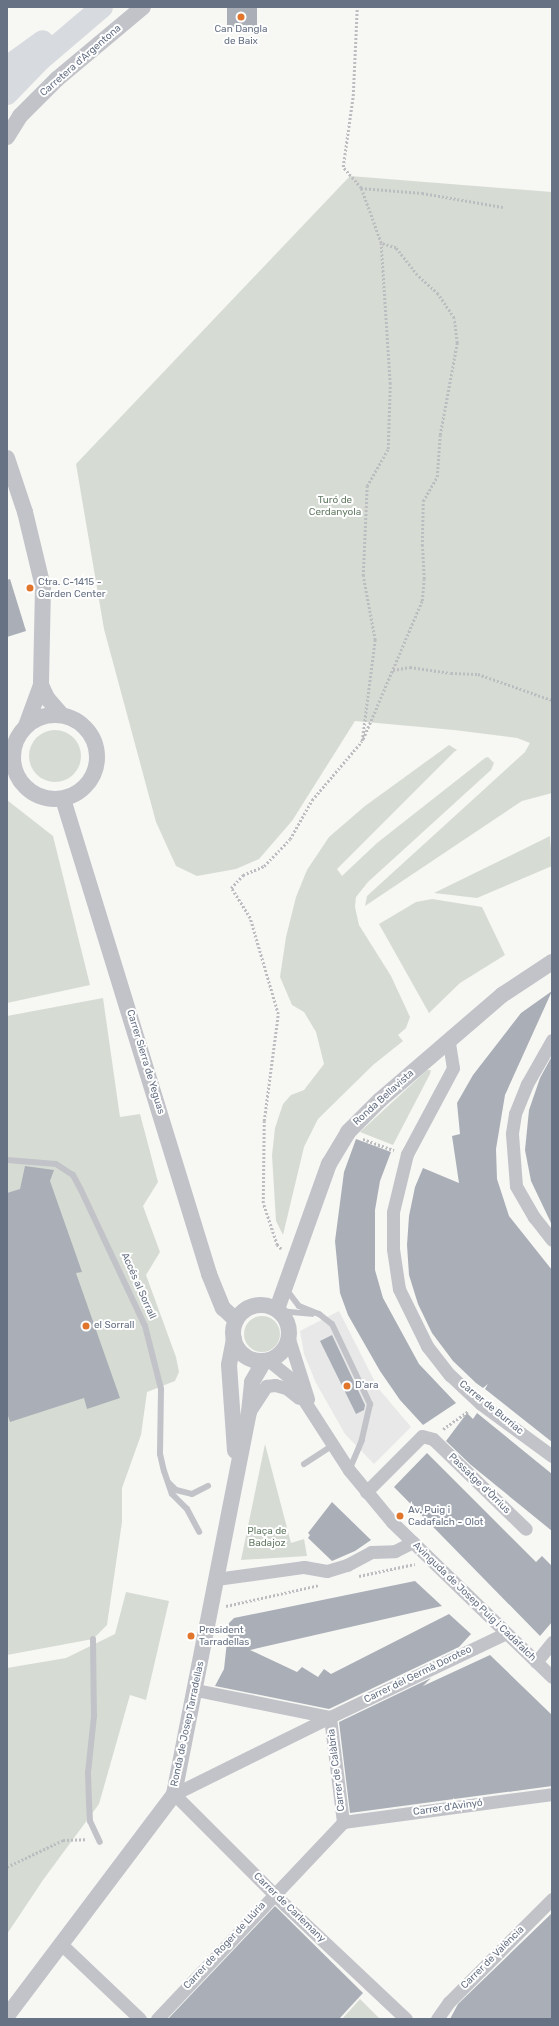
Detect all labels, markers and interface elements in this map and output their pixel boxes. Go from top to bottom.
marker: Can Dangla de Baix [236,12,246,22]
street label: Carretera d'Argentona [38,23,124,99]
place label: Can Dangla de Baix [214,23,268,46]
park label: Turó de Cerdanyola [309,494,361,518]
place label: Ctra. C-1415 - Garden Center [38,576,106,600]
marker: Ctra. C-1415 - Garden Center [25,583,35,593]
street label: Carrer Sierra de Yeguas [123,1008,167,1116]
street label: Ronda Bellavista [351,1068,417,1128]
street label: Accés al Sorrall [118,1251,158,1321]
place label: el Sorrall [94,1320,134,1332]
marker: el Sorrall [81,1321,91,1331]
street label: Carrer de Burriac [456,1378,526,1438]
place label: D'ara [355,1380,379,1392]
marker: D'ara [342,1381,352,1391]
street label: Passatge d'Òrrius [446,1451,512,1517]
place label: Av. Puig i Cadafalch - Olot [408,1504,483,1528]
marker: Av. Puig i Cadafalch - Olot [395,1511,405,1521]
park label: Plaça de Badajoz [247,1525,287,1548]
street label: Avinguda de Josep Puig i Cadafalch [410,1540,538,1664]
place label: President Tarradellas [199,1624,249,1648]
marker: President Tarradellas [186,1631,196,1641]
street label: Carrer del Germà Doroteo [362,1644,474,1706]
street label: Ronda de Josep Tarradellas [169,1660,207,1788]
street label: Carrer de Calàbria [326,1728,348,1812]
street label: Carrer d'Avinyó [412,1797,484,1819]
street label: Carrer de Carlemany [251,1871,327,1945]
street label: Carrer de Roger de Llúria [181,1900,269,1992]
street label: Carrer de València [459,1924,527,1992]

